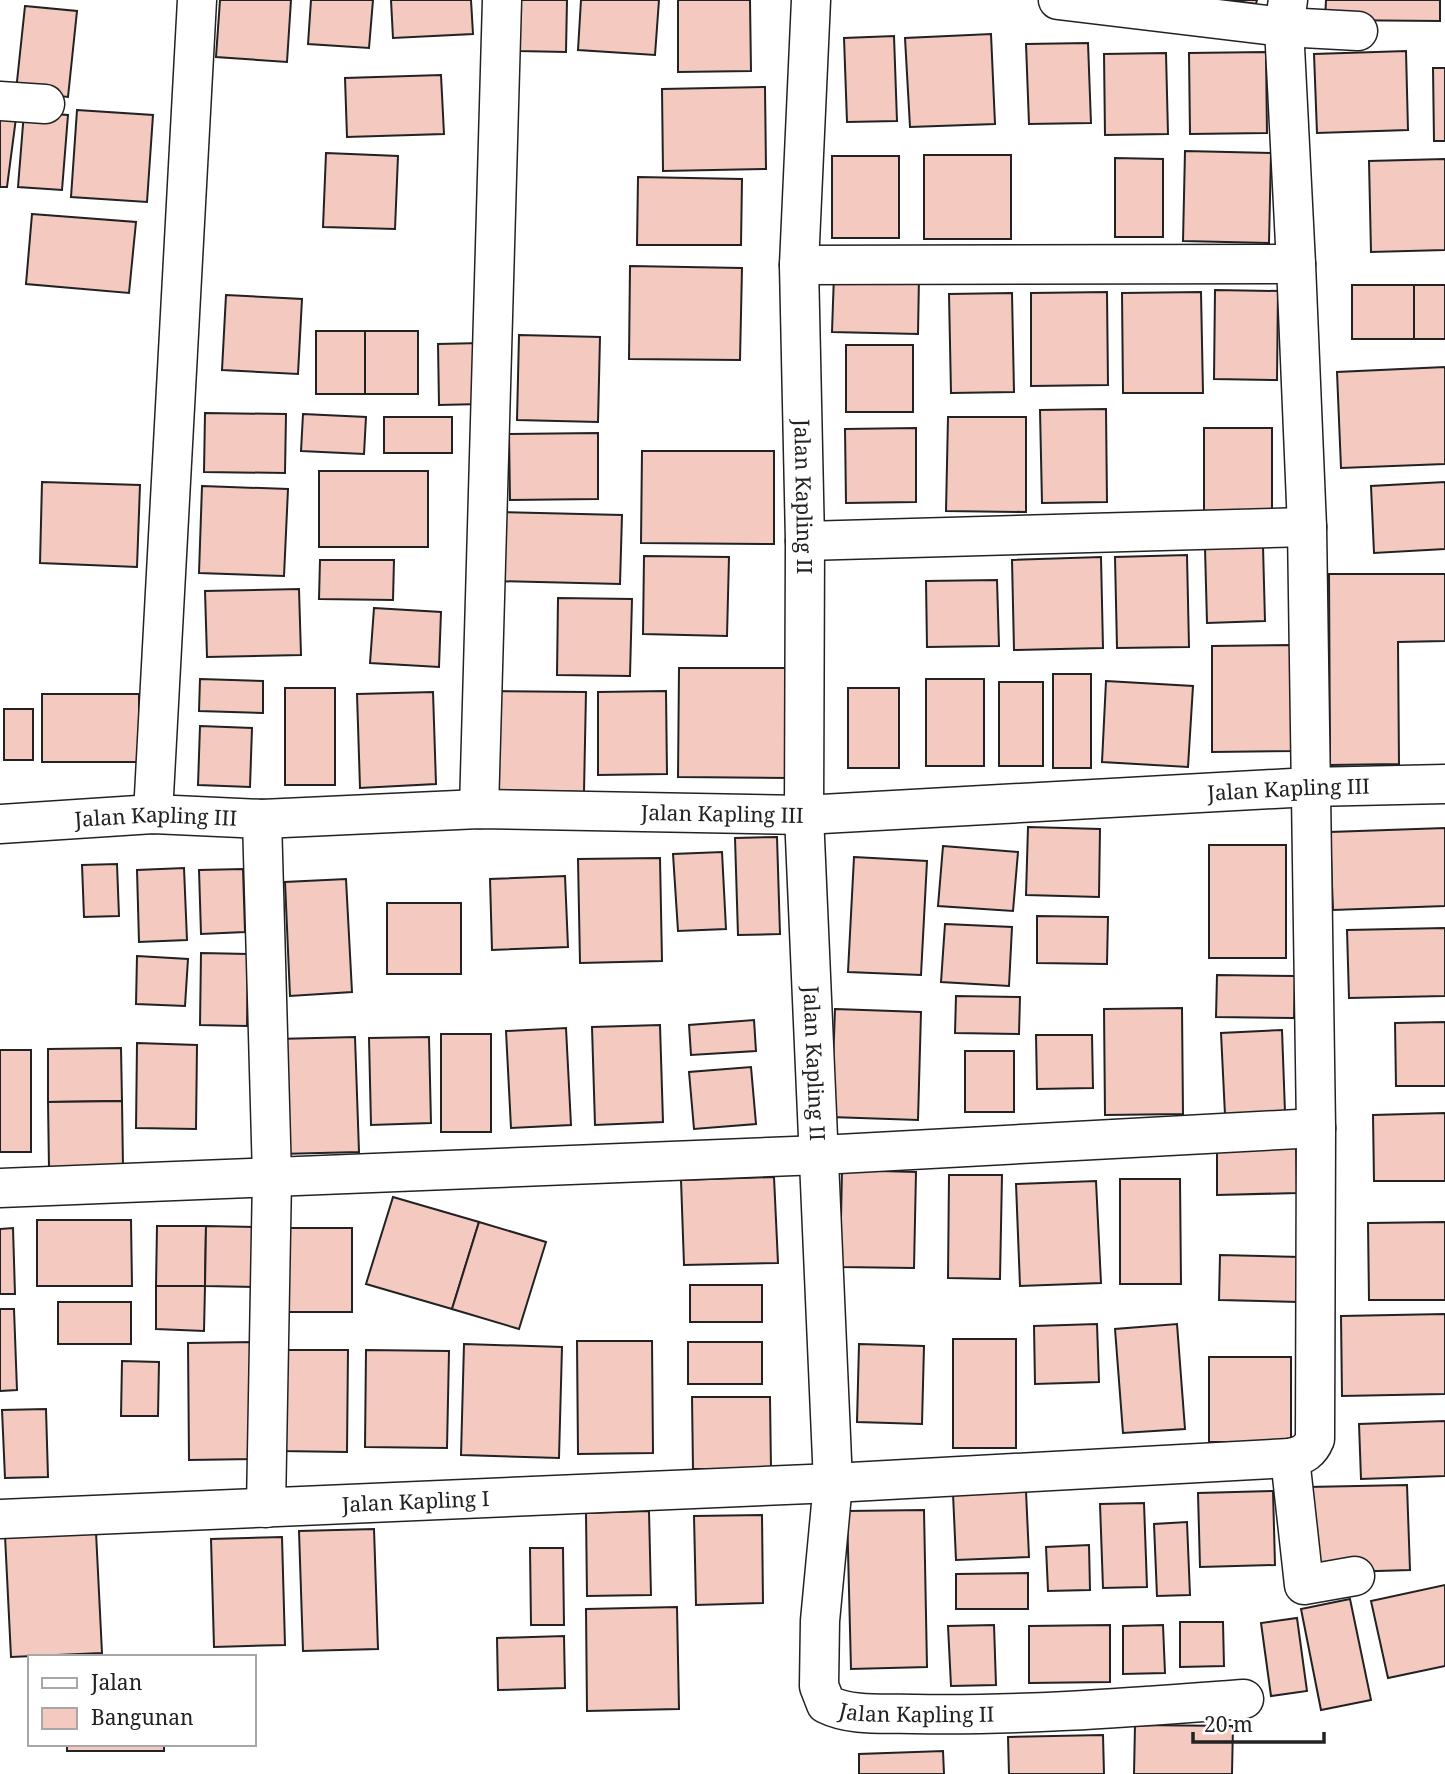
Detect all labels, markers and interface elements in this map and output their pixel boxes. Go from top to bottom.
street label: Jalan Kapling II [788,418,819,574]
street label: Jalan Kapling III [1205,772,1370,807]
street label: Jalan Kapling III [640,798,804,829]
street label: Jalan Kapling III [73,800,238,833]
street label: Jalan Kapling II [797,984,832,1142]
street label: Jalan Kapling I [340,1484,490,1518]
legend [28,1655,256,1746]
text: Jalan [90,1668,142,1696]
street label: Jalan Kapling II [835,1695,995,1728]
scale bar [1193,1700,1324,1744]
text: Bangunan [91,1703,194,1731]
text: 20 m [1204,1710,1253,1738]

